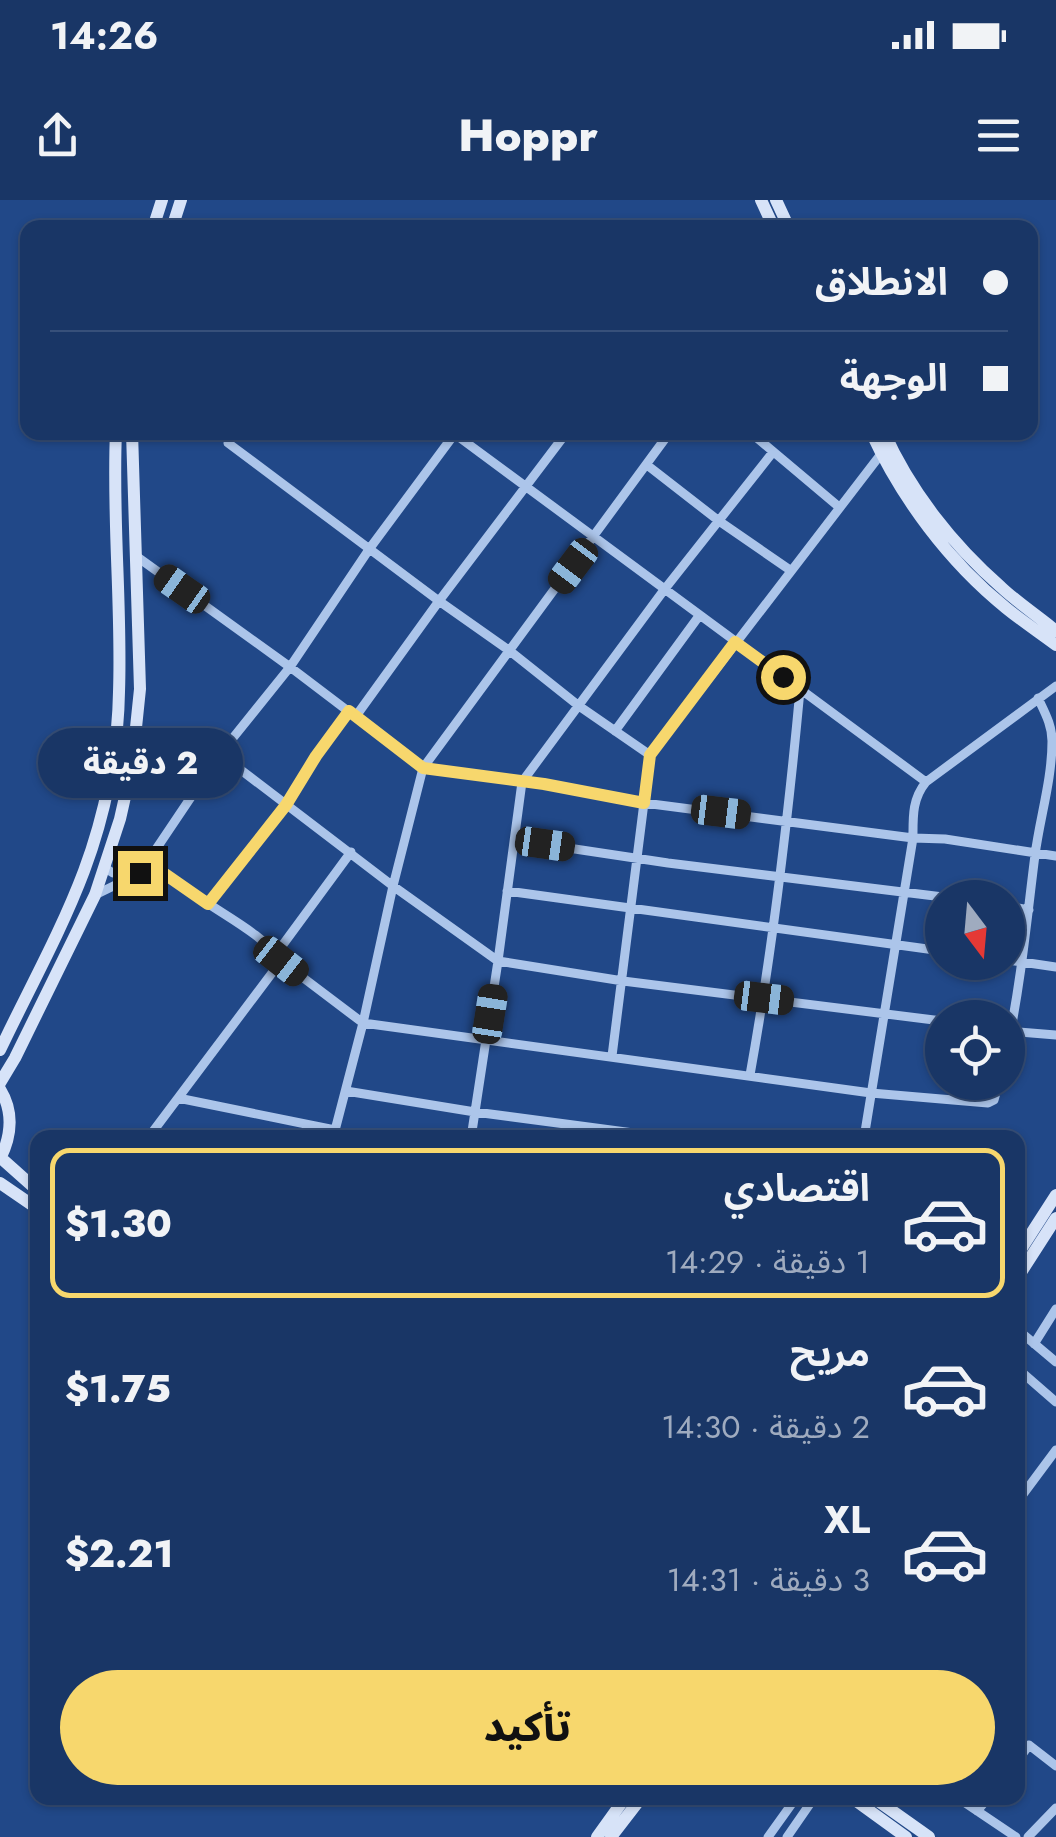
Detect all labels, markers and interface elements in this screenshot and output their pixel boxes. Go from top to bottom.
text: 14:26 [50,8,158,63]
text: Hoppr [458,103,598,168]
icon: share [30,108,85,163]
icon: menu [971,108,1026,163]
text: الانطلاق [815,254,948,309]
text: الوجهة [840,350,948,405]
car [543,533,603,599]
car [149,560,215,618]
route start [761,655,806,700]
callout: 2 دقيقة [38,728,242,798]
text: 2 دقيقة [83,740,198,786]
car [689,793,753,831]
car [513,825,577,863]
route end [118,851,163,896]
north arrow [925,880,1025,980]
map controls [925,880,1025,1100]
car [248,931,314,991]
car [732,979,796,1017]
car [470,982,510,1046]
button: locate [925,1000,1025,1100]
text: اقتصادي [724,1160,870,1215]
icon: car [900,1178,990,1268]
text: $1.30 [65,1196,172,1251]
text: 1 دقيقة · 14:29 [665,1239,870,1285]
text: مريح [790,1325,870,1380]
icon: car [900,1343,990,1433]
text: $1.75 [65,1361,171,1416]
text: 2 دقيقة · 14:30 [661,1404,870,1450]
text: XL [824,1492,870,1547]
icon: car [900,1508,990,1598]
text: $2.21 [65,1526,173,1581]
text: 3 دقيقة · 14:31 [667,1557,870,1603]
button: تأكيد [60,1670,995,1785]

